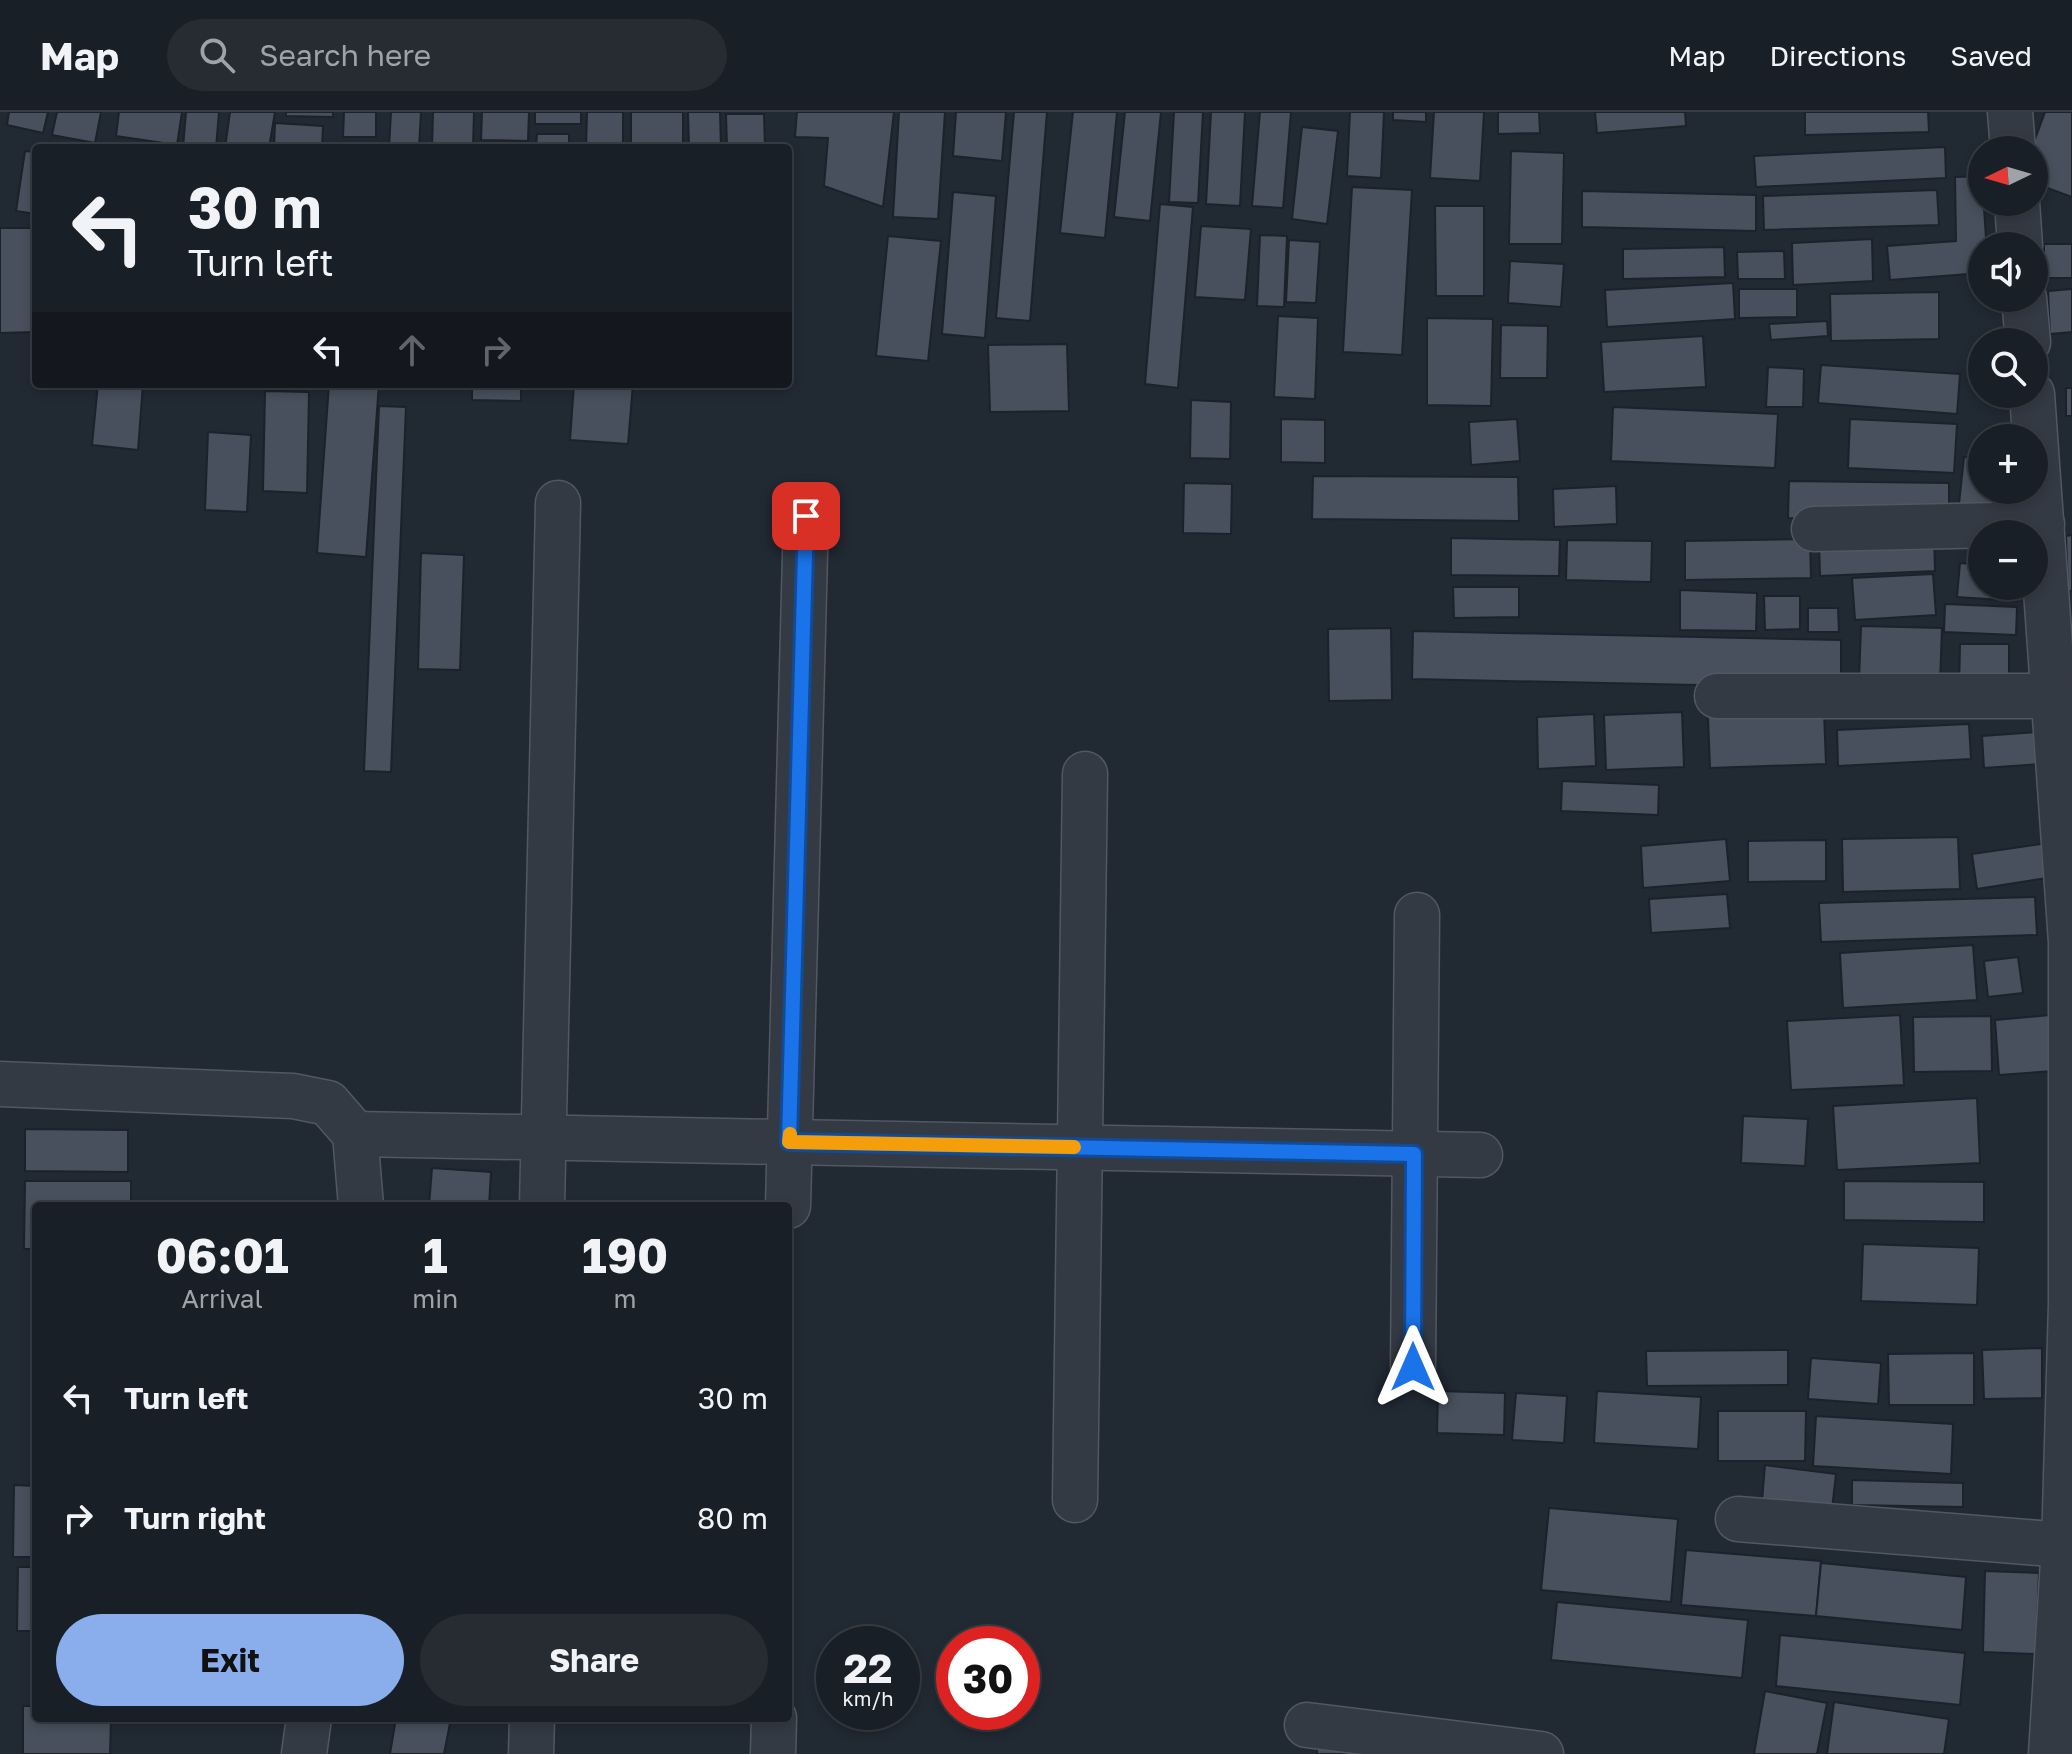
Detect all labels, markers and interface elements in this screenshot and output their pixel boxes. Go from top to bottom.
search box [167,19,727,91]
text: Map [40,33,119,78]
icon: search [195,33,239,77]
text: Search here [259,37,431,73]
text: Map [1668,39,1725,72]
text: Directions [1769,39,1906,72]
text: Saved [1950,39,2032,72]
north arrow [1968,136,2048,216]
map controls [1968,136,2048,600]
text: 30 m [188,173,322,240]
icon: left [56,176,160,280]
button: sound [1968,232,2048,312]
text: Turn left [188,241,334,284]
icon: left [306,328,350,372]
icon: ahead [390,328,434,372]
icon: right [474,328,518,372]
button: search [1968,328,2048,408]
button: + [1968,424,2048,504]
pin [772,482,840,550]
icon: arrive [784,494,828,538]
button: − [1968,520,2048,600]
text: 06:01 [156,1226,289,1284]
text: 1 [423,1226,448,1284]
text: 190 [582,1226,668,1284]
text: Arrival [181,1283,263,1314]
text: min [412,1283,458,1314]
text: m [614,1283,637,1314]
position arrow [1371,1325,1455,1409]
icon: left [56,1376,100,1420]
text: Turn left [124,1380,249,1416]
text: 30 m [698,1380,768,1416]
icon: right [56,1496,100,1540]
text: Turn right [124,1500,266,1536]
text: 80 m [697,1500,768,1536]
button: Exit [56,1614,404,1706]
button: Share [420,1614,768,1706]
speed limit sign: 30 [936,1626,1040,1730]
text: 22 [844,1644,892,1692]
text: km/h [843,1686,893,1710]

